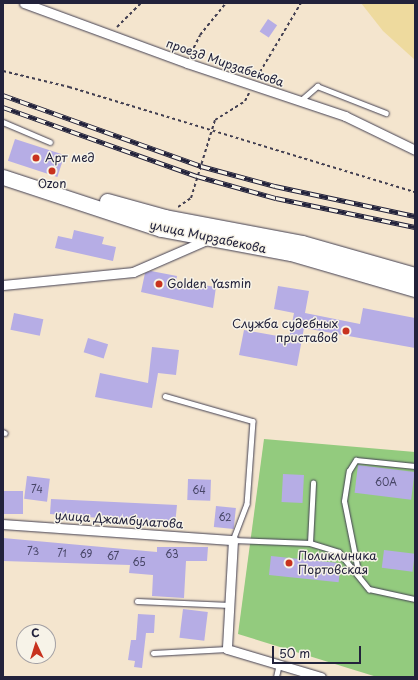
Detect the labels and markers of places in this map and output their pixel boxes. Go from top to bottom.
place label: Арт мед [45,151,94,165]
marker: Арт мед [30,152,42,164]
marker: Ozon [47,166,57,176]
place label: Ozon [38,177,66,191]
place label: Golden Yasmin [167,277,251,291]
marker: Golden Yasmin [154,279,164,289]
place label: Служба судебных приставов [232,317,338,345]
marker: Служба судебных приставов [341,326,351,336]
place label: Поликлиника Портовская [298,549,377,577]
marker: Поликлиника Портовская [283,557,295,569]

